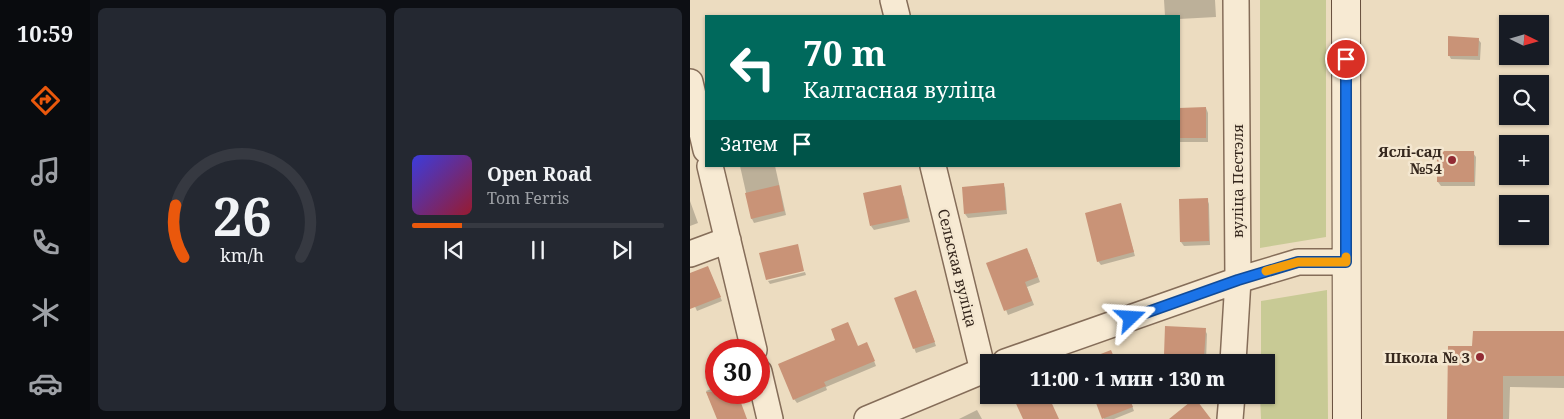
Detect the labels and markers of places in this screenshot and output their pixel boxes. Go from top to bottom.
pin [1325,38,1367,80]
place label: Яслі-сад №54 [1377,141,1443,178]
marker: Яслі-сад №54 [1446,154,1458,166]
place label: Школа № 3 [1385,347,1470,367]
marker: Школа № 3 [1474,351,1486,363]

